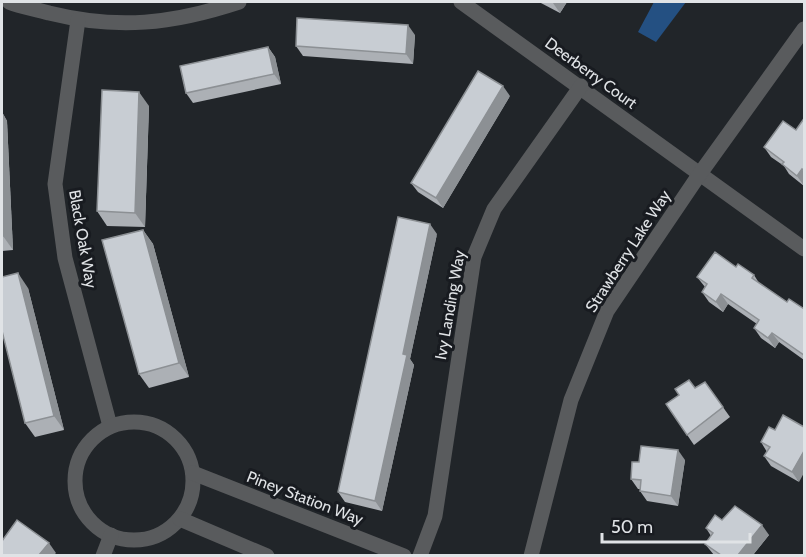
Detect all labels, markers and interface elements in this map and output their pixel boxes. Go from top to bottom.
street label: Deerberry Court [541,33,641,113]
street label: Strawberry Lake Way [581,186,675,316]
street label: Black Oak Way [65,188,101,290]
street label: Ivy Landing Way [431,249,469,361]
street label: Piney Station Way [244,467,366,529]
scale bar [602,506,750,544]
text: 50 m [611,516,653,538]

